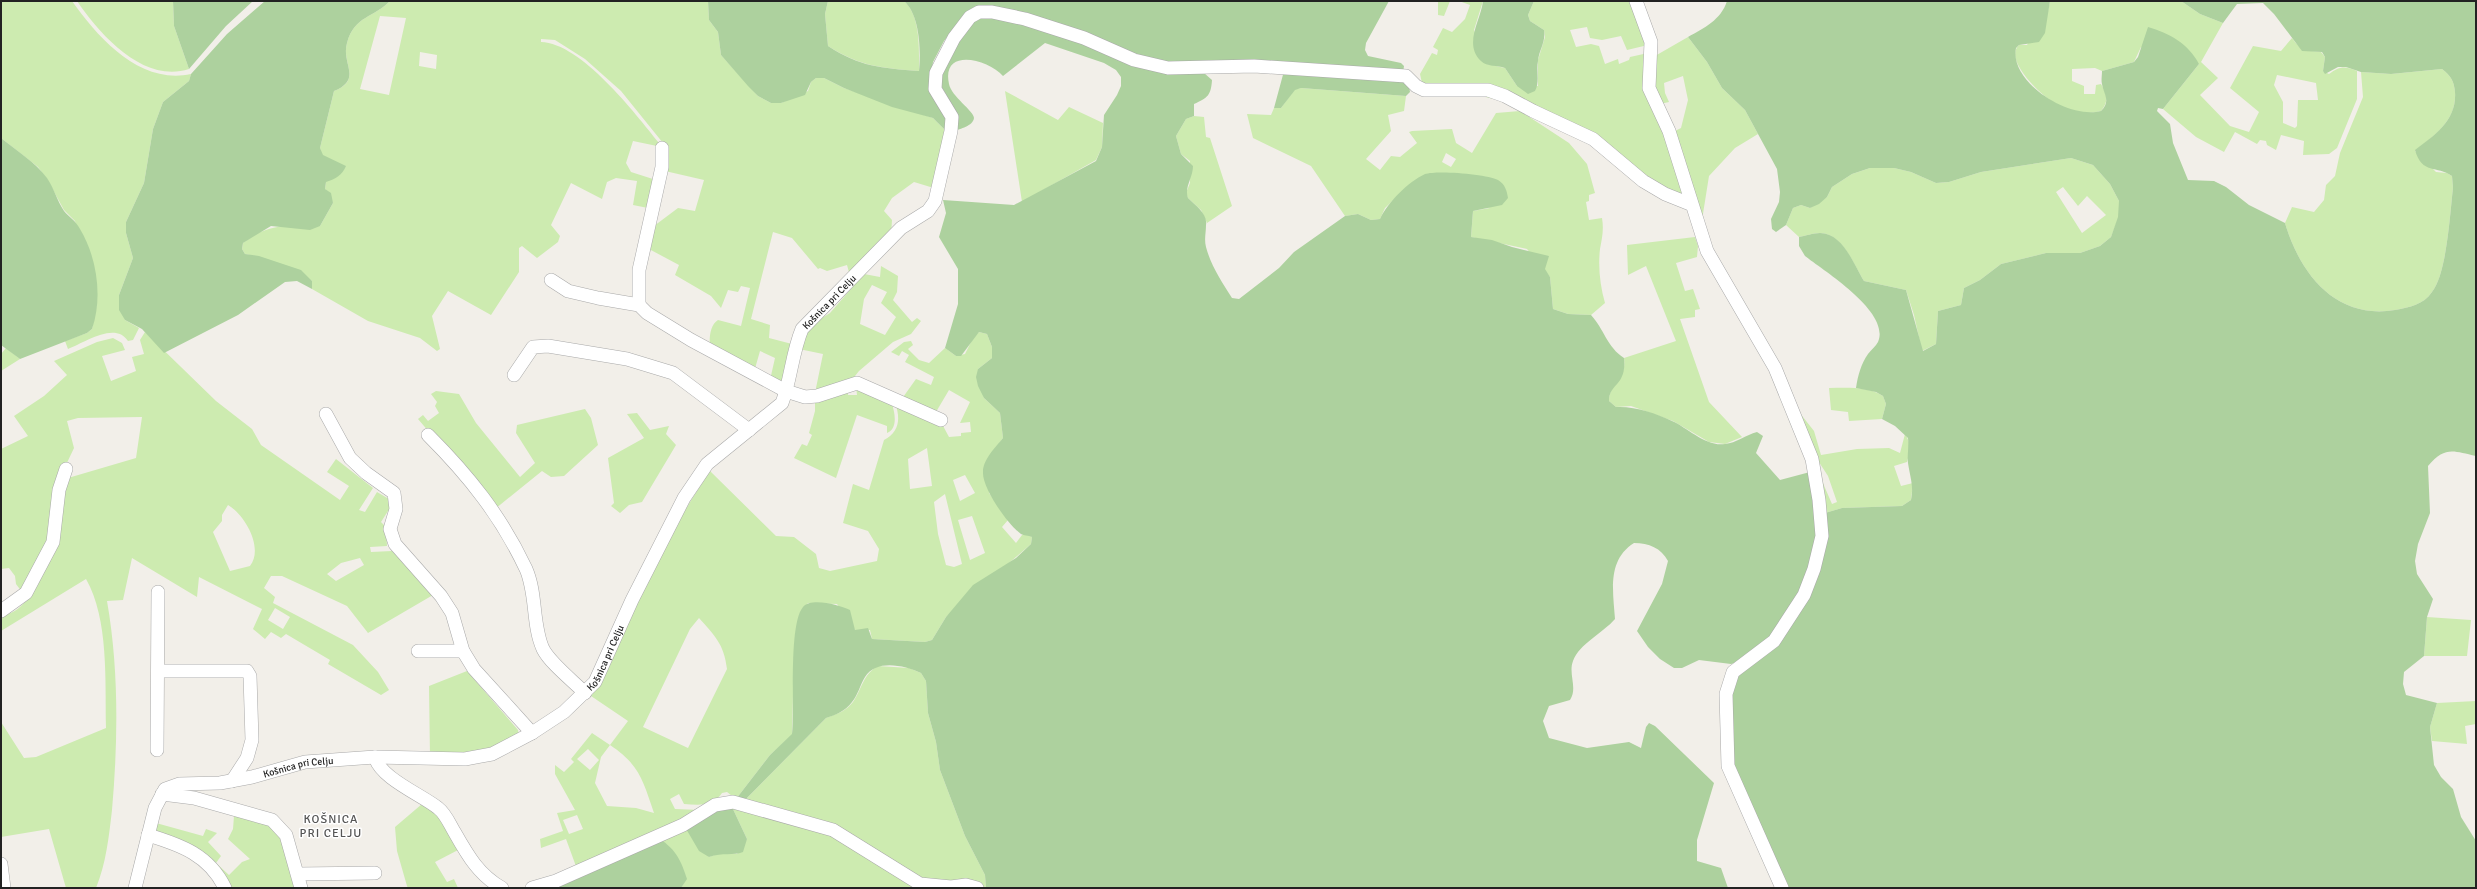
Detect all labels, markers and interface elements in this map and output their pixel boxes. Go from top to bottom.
street label: Košnica pri Celju [800,272,859,332]
street label: Košnica pri Celju [585,623,627,694]
street label: Košnica pri Celju [262,755,334,781]
district label: KOŠNICA PRI CELJU [300,812,362,841]

